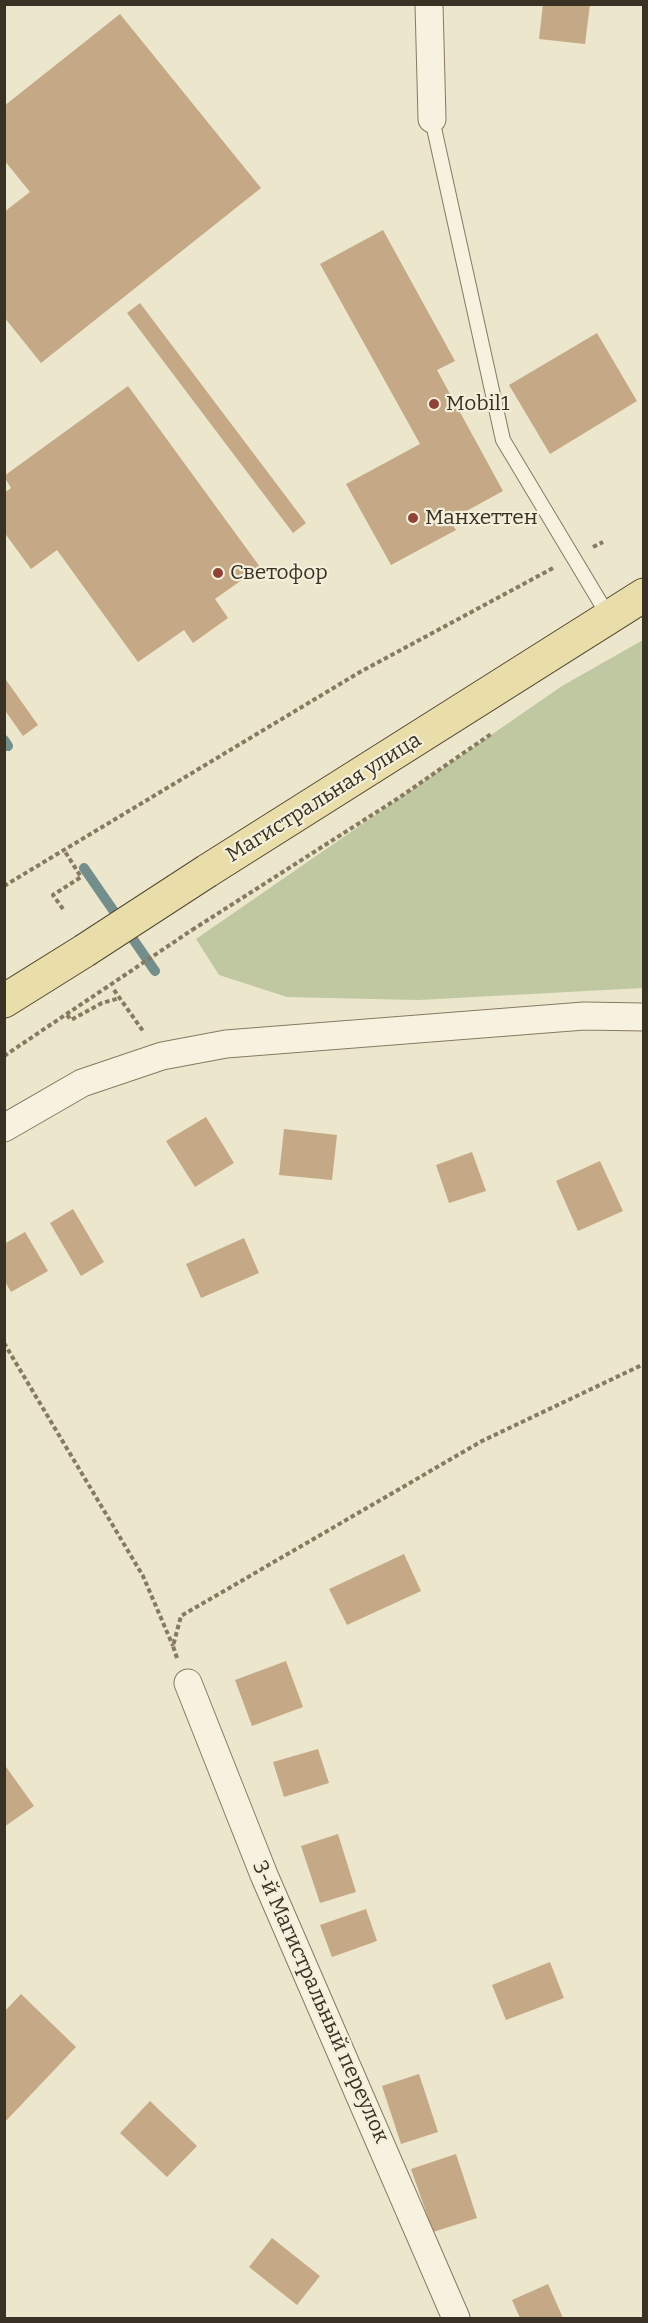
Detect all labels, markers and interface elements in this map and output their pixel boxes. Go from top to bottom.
place label: Mobil1 [446,391,509,417]
marker: Mobil1 [427,397,441,411]
place label: Манхеттен [425,505,538,531]
marker: Манхеттен [406,511,420,525]
place label: Светофор [230,560,328,586]
marker: Светофор [211,566,225,580]
street label: Магистральная улица [222,728,426,868]
street label: 3-й Магистральный переулок [246,1857,394,2147]

